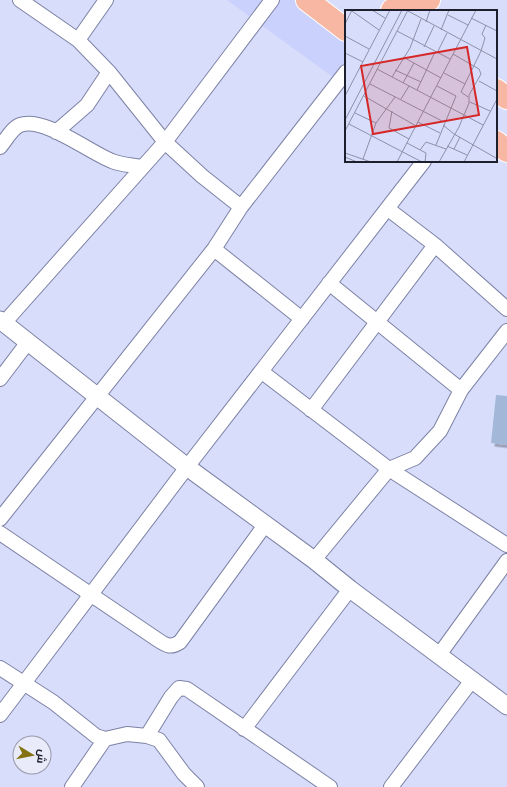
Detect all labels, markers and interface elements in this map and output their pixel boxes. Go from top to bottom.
inset map [345,10,497,162]
north arrow [12,735,52,775]
text: ش [34,749,49,765]

